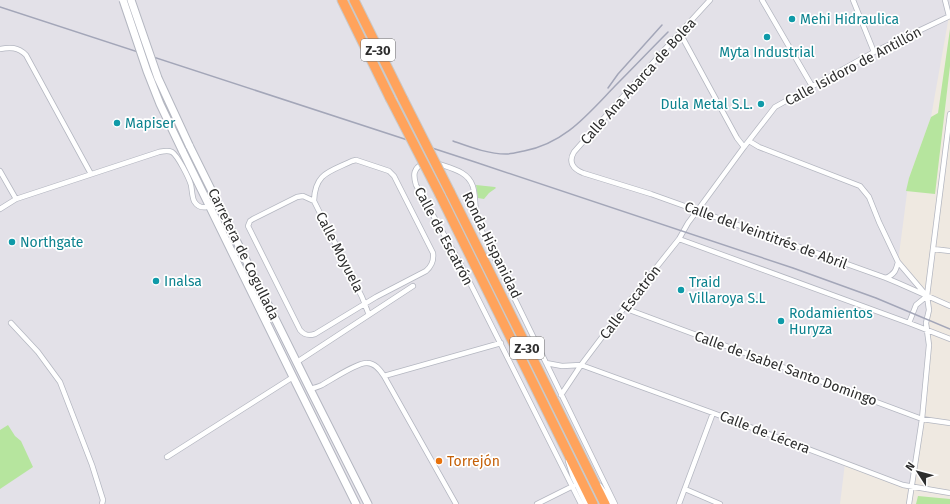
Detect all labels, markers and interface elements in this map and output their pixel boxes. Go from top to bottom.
place label: Mehi Hidraulica [800,11,899,28]
marker: Mehi Hidraulica [787,14,797,24]
street label: Calle Ana Abarca de Bolea [577,15,700,148]
street label: Calle Isidoro de Antillón [782,23,924,110]
marker: Myta Industrial [762,32,772,42]
road number: Z-30 [361,39,395,61]
place label: Myta Industrial [719,44,815,61]
place label: Dula Metal S.L. [660,96,753,113]
marker: Dula Metal S.L. [756,99,766,109]
place label: Mapiser [125,115,176,132]
marker: Mapiser [112,118,122,128]
street label: Calle de Escatrón [410,184,477,288]
street label: Carretera de Cogullada [204,186,283,323]
street label: Ronda Hispanidad [458,189,525,301]
street label: Calle del Veintitrés de Abril [682,198,850,273]
street label: Calle Moyuela [312,209,367,295]
place label: Northgate [20,234,84,251]
marker: Northgate [7,237,17,247]
street label: Calle Escatrón [596,262,665,343]
place label: Inalsa [164,273,202,290]
place label: Traid Villaroya S.L [689,274,766,307]
marker: Inalsa [151,276,161,286]
marker: Traid Villaroya S.L [676,285,686,295]
place label: Rodamientos Huryza [789,305,873,338]
marker: Rodamientos Huryza [776,316,786,326]
street label: Calle de Isabel Santo Domingo [692,327,879,409]
road number: Z-30 [510,337,544,359]
street label: Calle de Lécera [717,407,812,457]
north arrow [898,452,938,492]
place label: Torrejón [447,453,500,470]
marker: Torrejón [434,456,444,466]
text: N [903,460,918,473]

